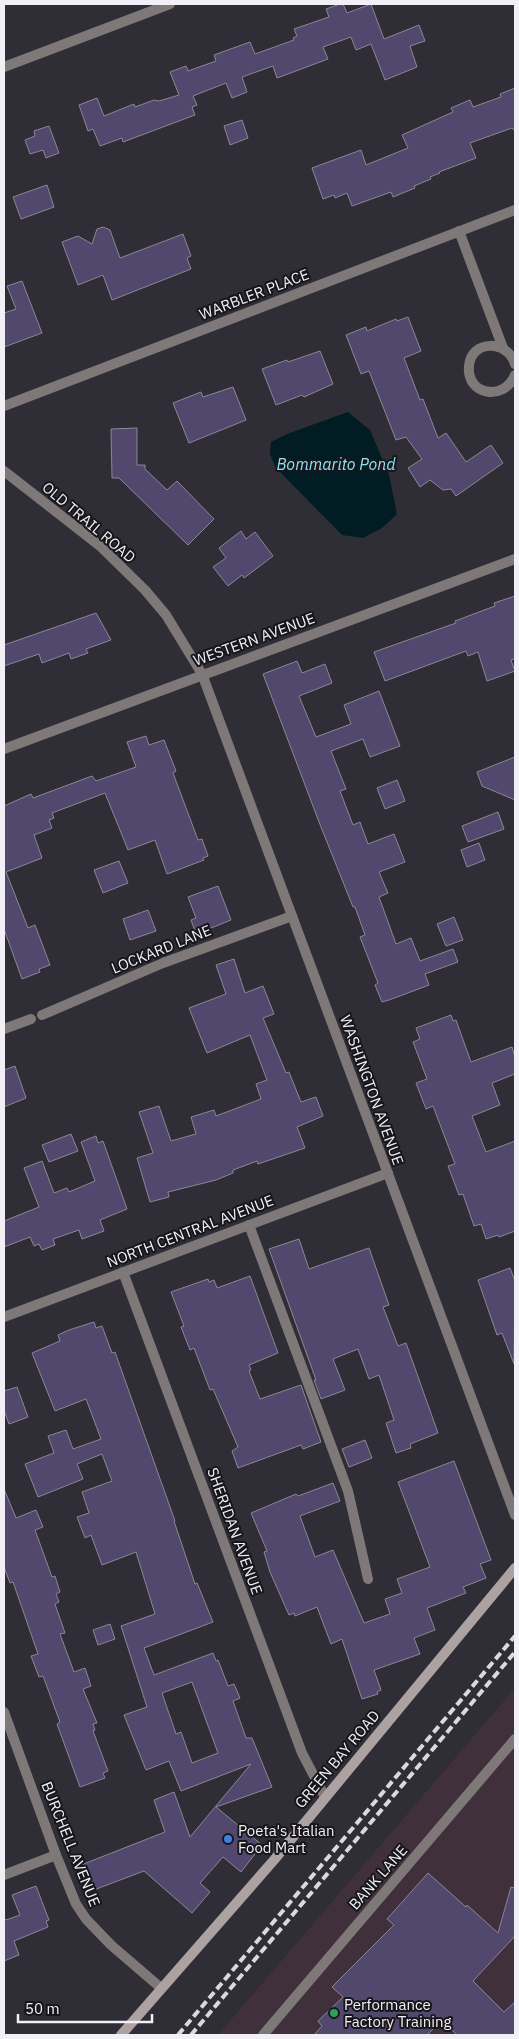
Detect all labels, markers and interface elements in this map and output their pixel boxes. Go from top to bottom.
street label: WARBLER PLACE [196,264,312,324]
water label: Bommarito Pond [276,454,396,474]
street label: OLD TRAIL ROAD [38,477,140,567]
street label: WESTERN AVENUE [191,608,317,670]
street label: LOCKARD LANE [108,920,214,978]
street label: WASHINGTON AVENUE [336,1012,408,1168]
street label: NORTH CENTRAL AVENUE [104,1190,276,1272]
street label: SHERIDAN AVENUE [203,1465,267,1597]
street label: GREEN BAY ROAD [290,1706,384,1812]
street label: BURCHELL AVENUE [37,1779,105,1909]
place label: Poeta's Italian Food Mart [238,1821,335,1857]
marker: Poeta's Italian Food Mart [222,1833,234,1845]
street label: BANK LANE [345,1841,411,1913]
scale bar [18,1992,151,2024]
place label: Performance Factory Training [344,1995,452,2031]
text: 50 m [25,1999,60,2018]
marker: Performance Factory Training [328,2007,340,2019]

